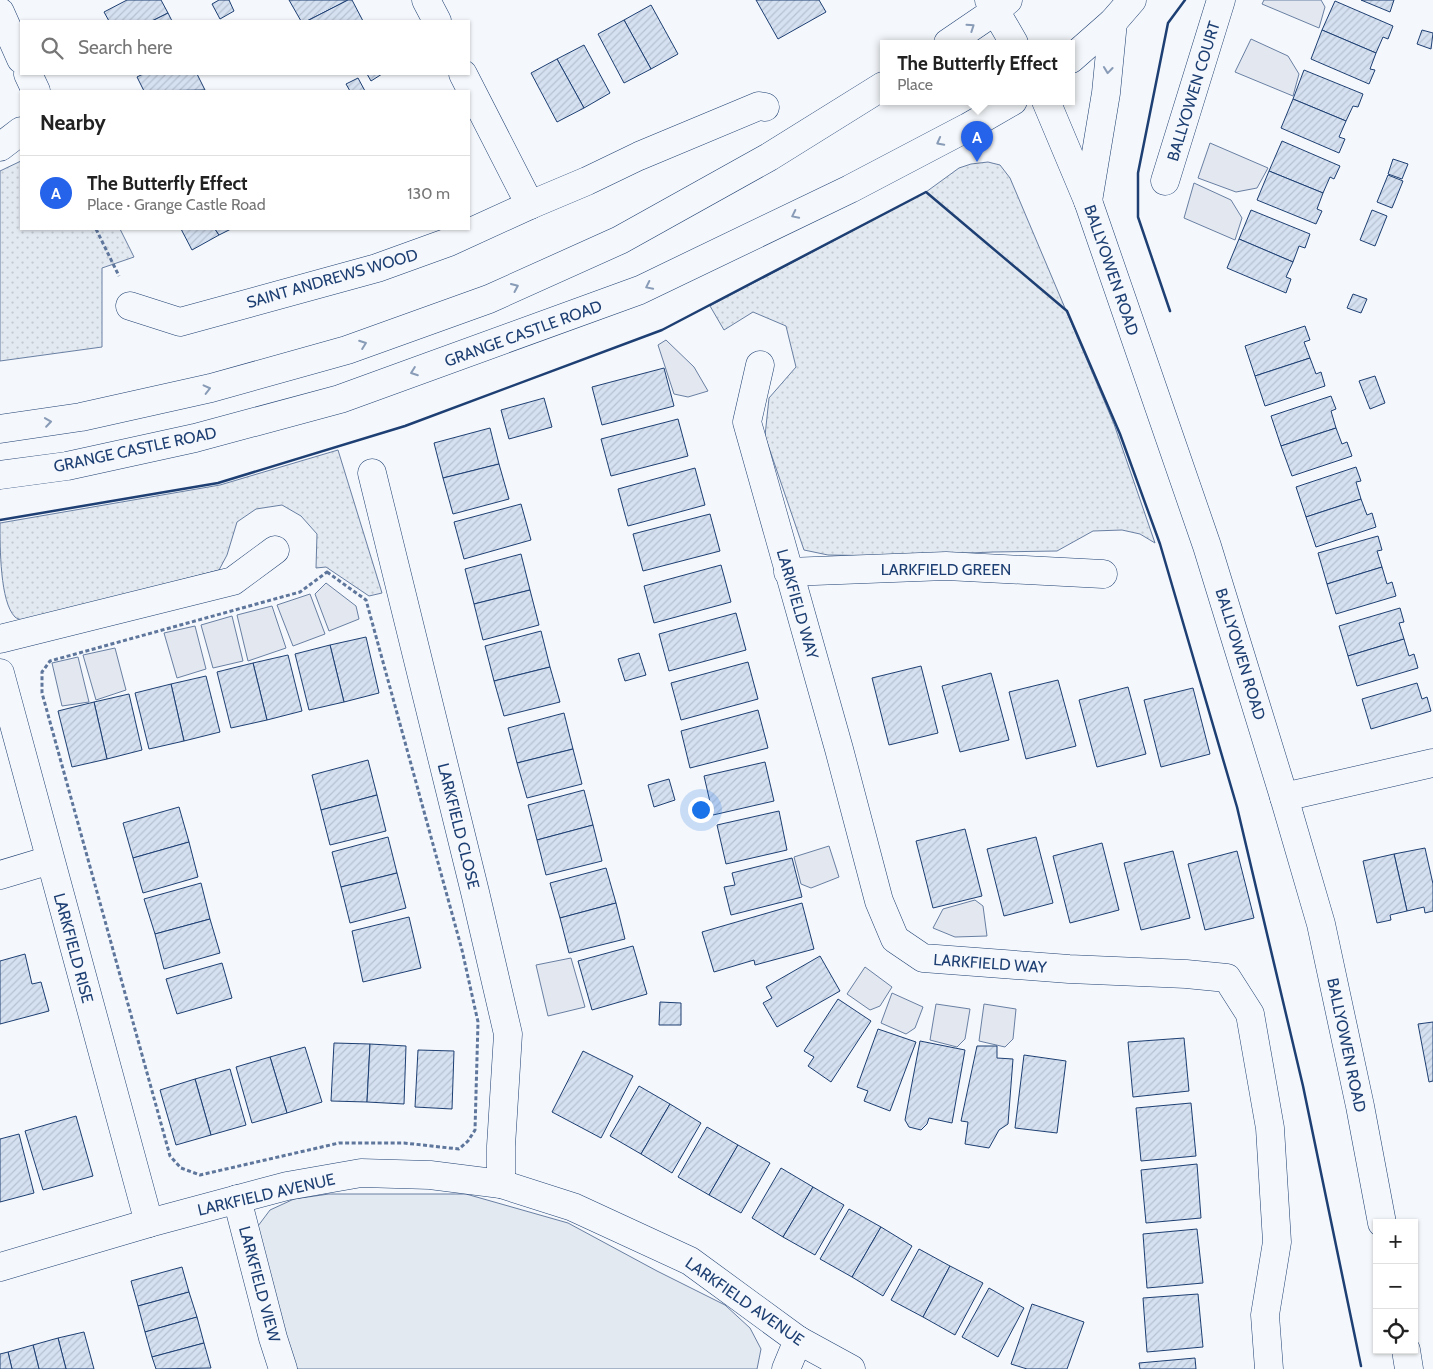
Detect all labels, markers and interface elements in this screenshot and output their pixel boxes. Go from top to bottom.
street label: BALLYOWEN COURT [1163,19,1224,163]
search box [20,20,470,75]
one-way arrow [966,24,975,33]
icon: search [38,34,66,62]
text: Search here [78,36,172,59]
popup [880,40,1075,105]
text: The Butterfly Effect [897,52,1058,75]
one-way arrow [1103,66,1114,74]
text: Place [897,75,933,94]
text: Nearby [40,110,106,135]
pin: A [961,121,993,162]
one-way arrow [936,136,945,146]
text: The Butterfly Effect [87,172,248,195]
text: A [51,184,61,203]
text: 130 m [407,184,450,203]
text: Place · Grange Castle Road [87,195,266,214]
street label: BALLYOWEN ROAD [1080,202,1143,338]
one-way arrow [791,209,800,220]
street label: SAINT ANDREWS WOOD [244,245,420,312]
one-way arrow [645,280,654,291]
one-way arrow [510,282,519,293]
street label: GRANGE CASTLE ROAD [442,296,604,371]
one-way arrow [359,340,367,350]
one-way arrow [410,366,419,376]
one-way arrow [203,384,212,395]
one-way arrow [45,417,53,428]
street label: GRANGE CASTLE ROAD [52,423,218,476]
street label: LARKFIELD WAY [773,547,823,662]
street label: LARKFIELD GREEN [881,560,1011,579]
street label: BALLYOWEN ROAD [1211,586,1270,722]
street label: LARKFIELD CLOSE [434,761,483,891]
your location [688,797,714,823]
street label: LARKFIELD RISE [50,891,97,1005]
street label: LARKFIELD WAY [933,950,1048,977]
street label: BALLYOWEN ROAD [1323,976,1370,1114]
street label: LARKFIELD AVENUE [196,1169,337,1220]
map controls [1373,1219,1418,1354]
button: + [1373,1219,1418,1264]
street label: LARKFIELD VIEW [235,1224,284,1345]
street label: LARKFIELD AVENUE [682,1253,808,1350]
button: − [1373,1264,1418,1309]
button: locate [1373,1309,1418,1354]

